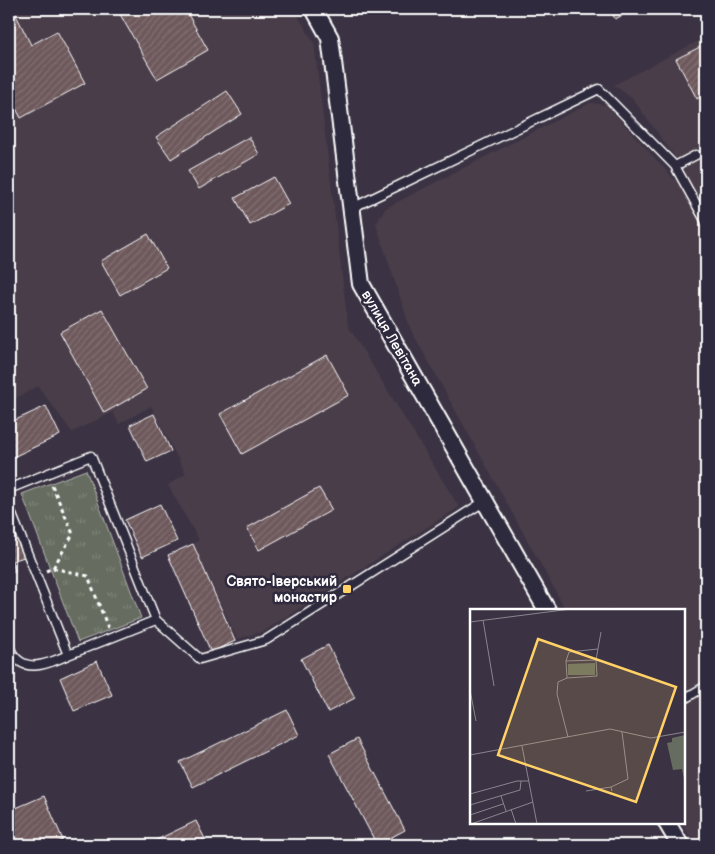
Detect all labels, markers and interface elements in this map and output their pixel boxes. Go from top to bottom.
street label: вулиця Левітана [358,287,427,389]
place label: Свято-Іверський монастир [226,573,338,606]
marker: Свято-Іверський монастир [341,583,353,595]
inset map [470,609,685,824]

